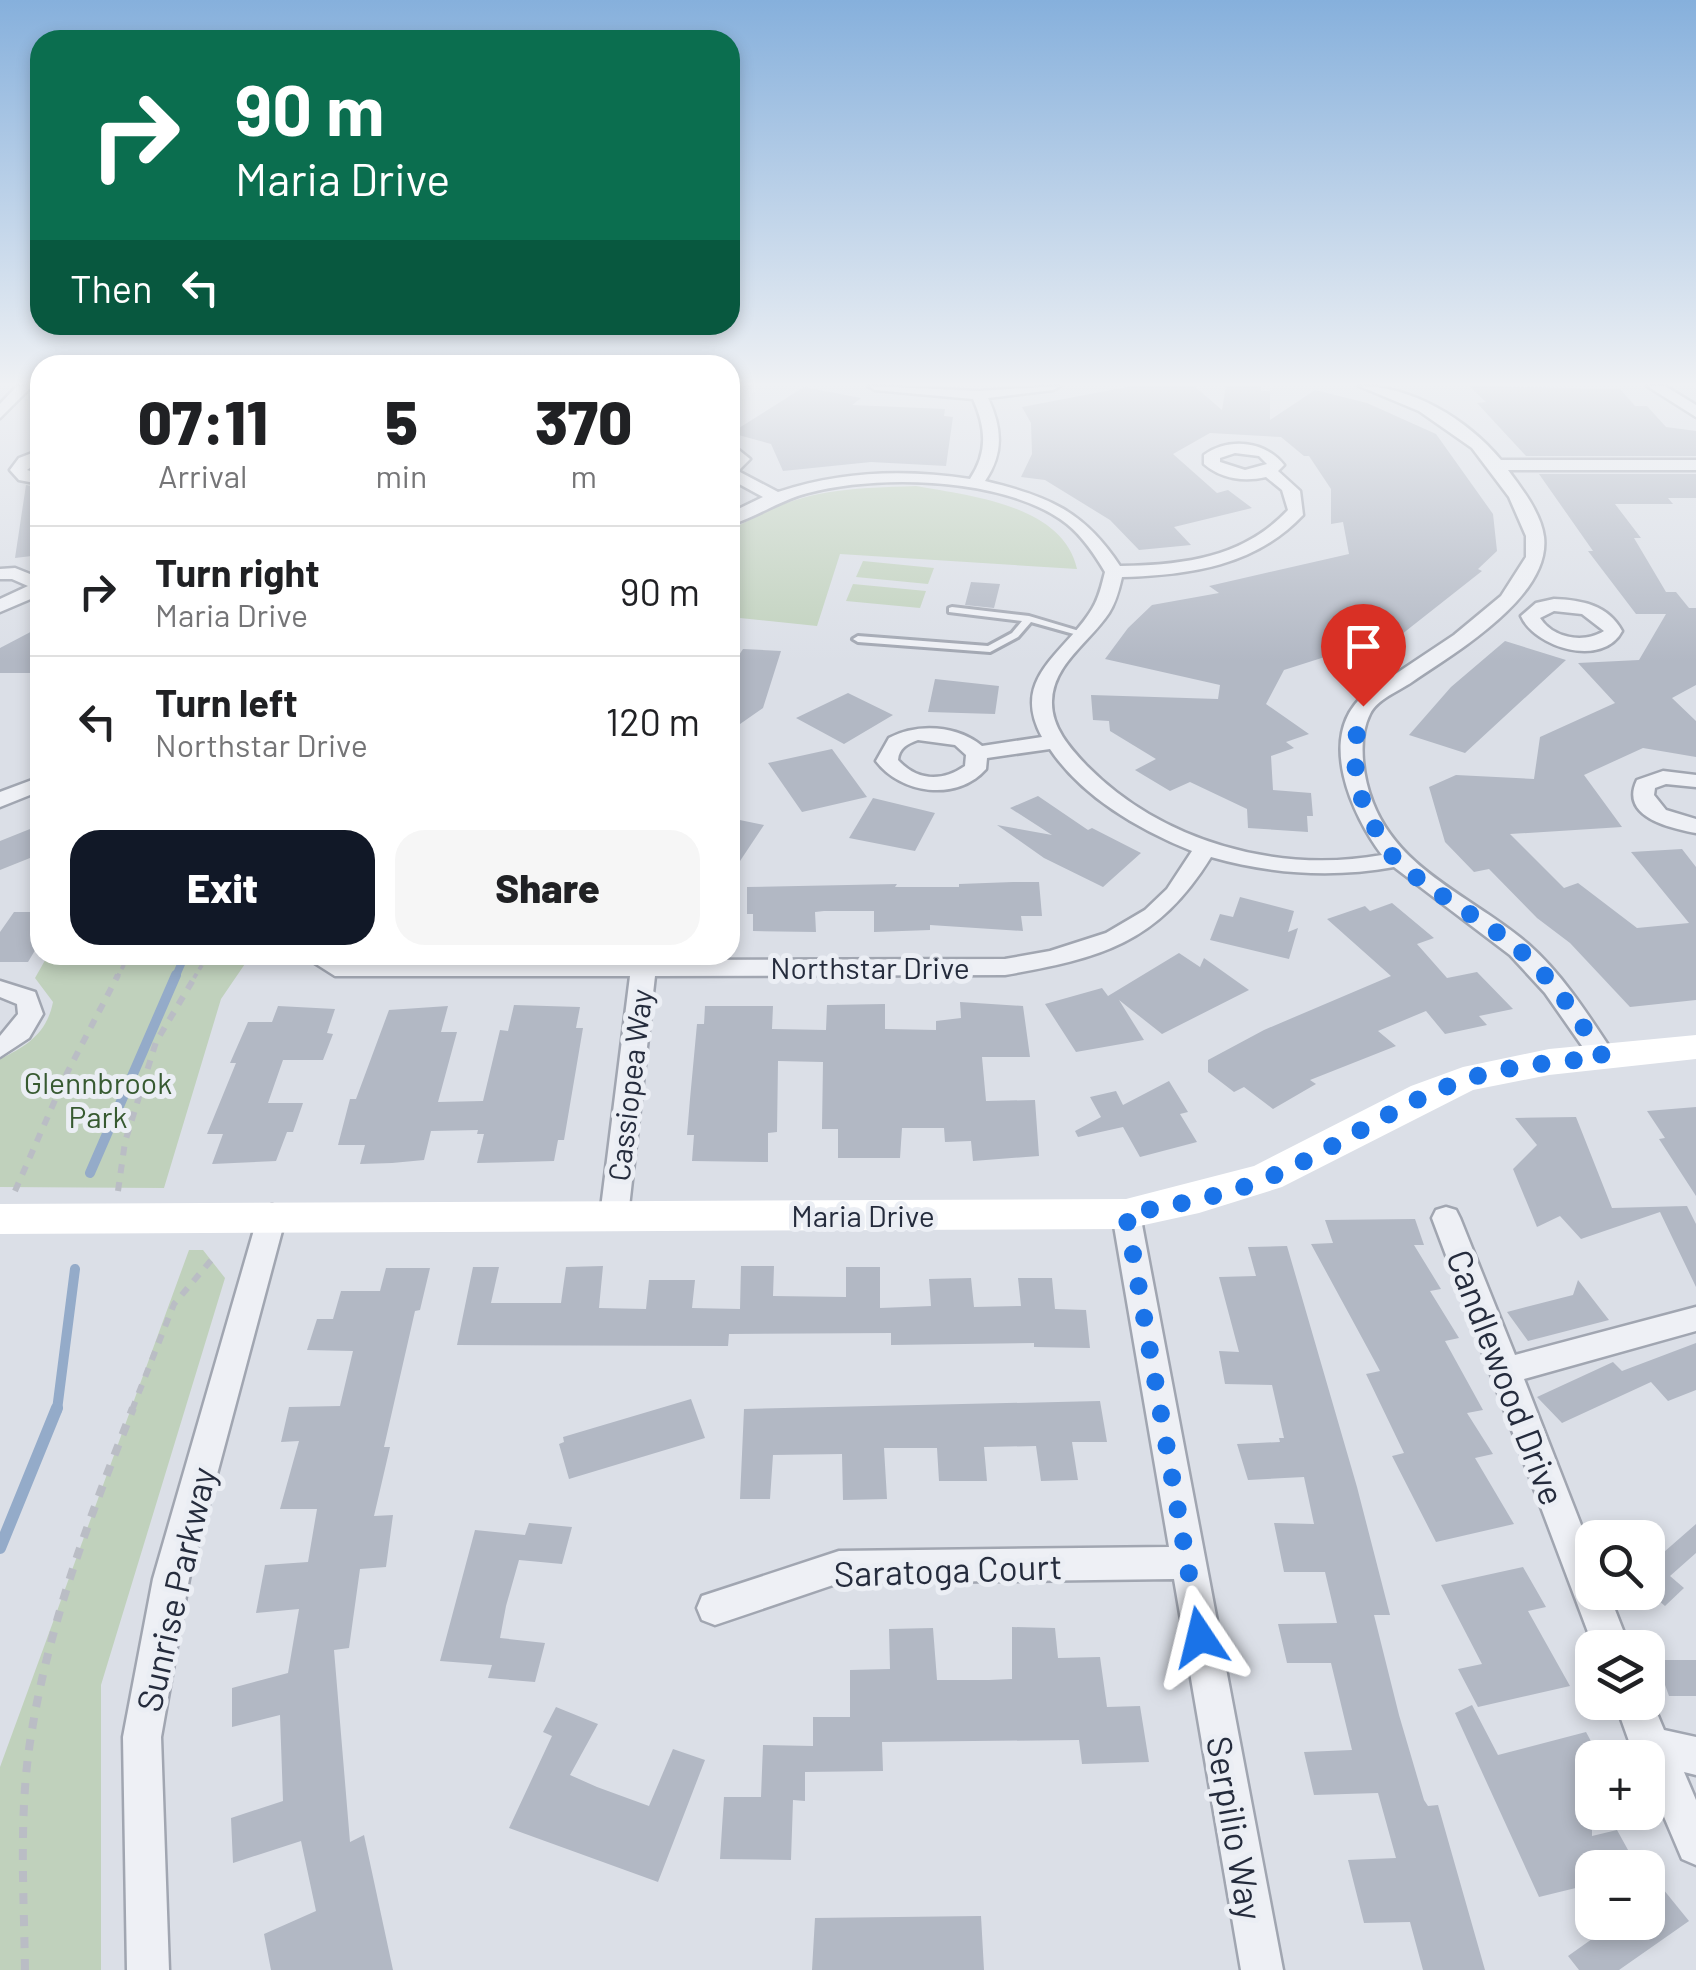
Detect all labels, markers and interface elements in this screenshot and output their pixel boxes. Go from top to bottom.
text: 90 m [235,66,385,150]
icon: right [70,70,200,200]
text: Maria Drive [235,151,450,205]
icon: left [173,260,228,315]
text: Then [70,265,153,311]
text: 07:11 [138,385,268,457]
text: 5 [385,385,418,457]
text: 370 [535,385,632,457]
text: Arrival [158,456,247,494]
text: min [375,456,427,494]
text: m [570,456,597,494]
text: Turn right [155,549,320,595]
icon: right [70,564,125,619]
text: 90 m [620,568,700,614]
text: Maria Drive [155,595,308,633]
pin [1321,604,1406,707]
icon: arrive [1336,619,1391,674]
text: Turn left [155,679,298,725]
icon: left [70,694,125,749]
text: 120 m [606,698,700,744]
text: Northstar Drive [155,725,368,763]
button: Exit [70,830,375,945]
button: Share [395,830,700,945]
street label: Northstar Drive [770,949,970,985]
street label: Cassiopea Way [599,987,659,1183]
park label: Glennbrook Park [24,1064,172,1134]
street label: Maria Drive [791,1197,935,1233]
street label: Candlewood Drive [1439,1244,1575,1510]
street label: Sunrise Parkway [126,1463,224,1715]
map controls [1575,1520,1665,1940]
button: search [1575,1520,1665,1610]
street label: Saratoga Court [833,1544,1063,1594]
position arrow [1148,1585,1252,1689]
button: layers [1575,1630,1665,1720]
street label: Serpilio Way [1199,1733,1273,1923]
button: + [1575,1740,1665,1830]
button: − [1575,1850,1665,1940]

